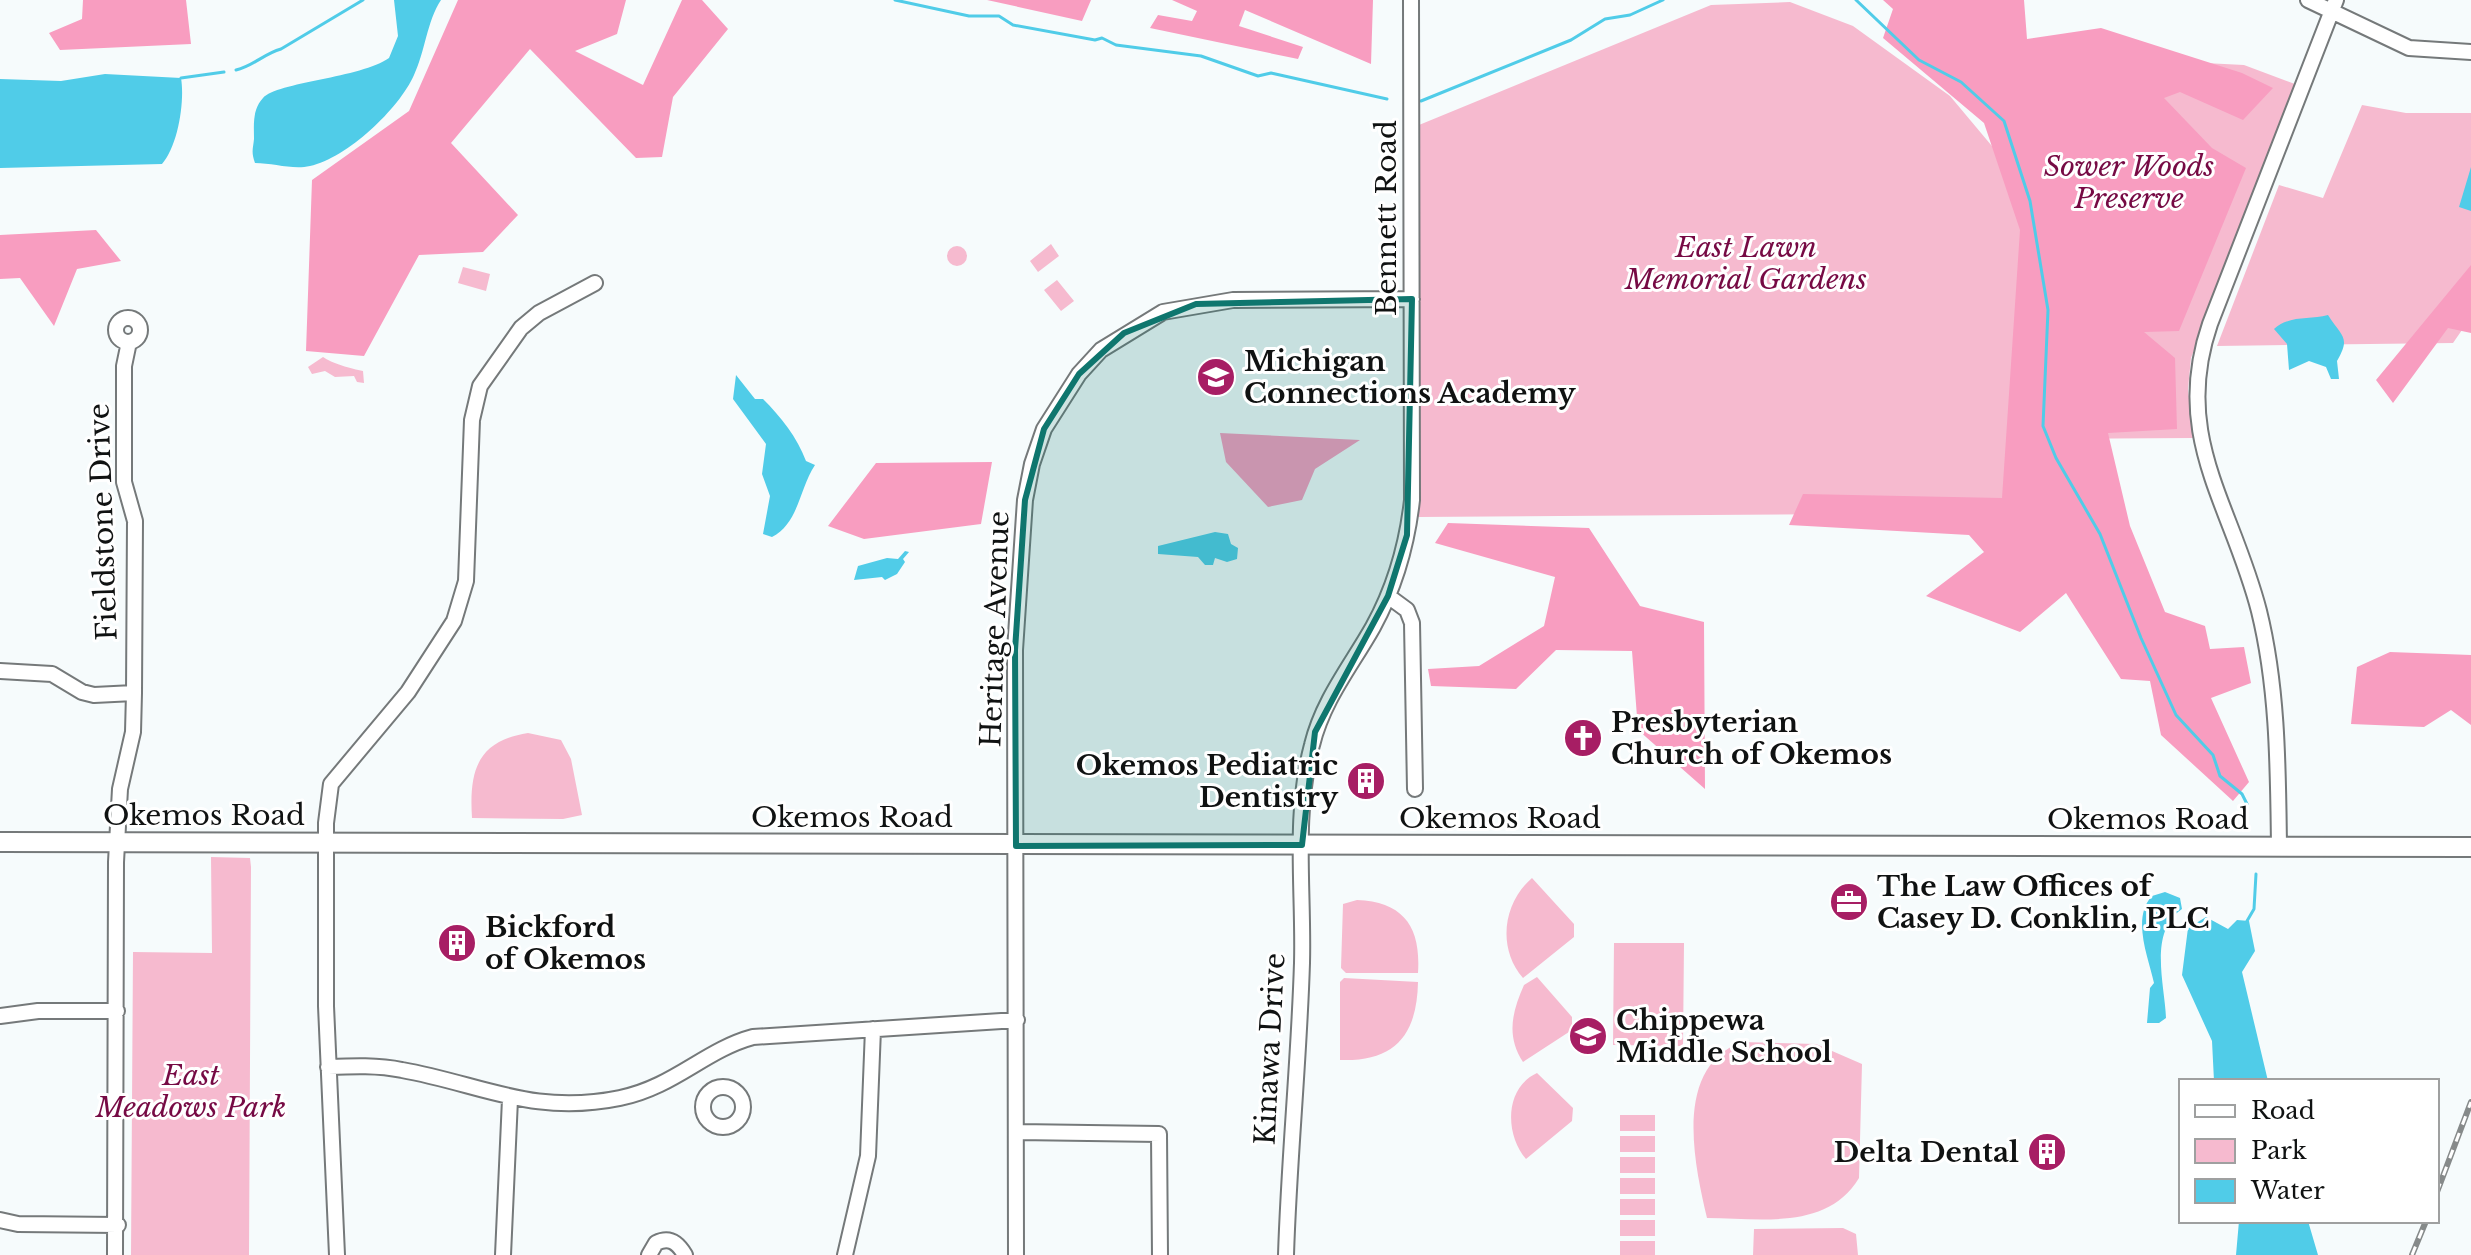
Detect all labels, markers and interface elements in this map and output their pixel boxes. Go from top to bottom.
street label: Bennett Road [1369,120,1404,316]
park label: Sower Woods Preserve [2044,149,2214,216]
park label: East Lawn Memorial Gardens [1624,230,1867,297]
place label: Michigan Connections Academy [1244,344,1577,411]
school or university icon: Michigan Connections Academy [1195,356,1237,398]
street label: Fieldstone Drive [81,403,125,641]
street label: Heritage Avenue [973,510,1017,748]
place label: Presbyterian Church of Okemos [1611,705,1892,772]
church icon: Presbyterian Church of Okemos [1562,717,1604,759]
place label: Okemos Pediatric Dentistry [1076,748,1339,815]
building icon: Okemos Pediatric Dentistry [1345,760,1387,802]
street label: Okemos Road [103,798,305,833]
street label: Okemos Road [751,800,953,835]
street label: Okemos Road [1399,801,1601,836]
street label: Okemos Road [2047,802,2249,837]
place label: The Law Offices of Casey D. Conklin, PLC [1877,869,2210,936]
office icon: The Law Offices of Casey D. Conklin, PLC [1828,881,1870,923]
place label: Bickford of Okemos [485,910,646,977]
building icon: Bickford of Okemos [436,922,478,964]
street label: Kinawa Drive [1247,952,1293,1146]
place label: Chippewa Middle School [1616,1003,1832,1070]
school or university icon: Chippewa Middle School [1567,1015,1609,1057]
park label: East Meadows Park [95,1058,286,1125]
legend [2179,1079,2439,1223]
text: Road [2251,1096,2315,1125]
building icon: Delta Dental [2026,1131,2068,1173]
place label: Delta Dental [1834,1135,2019,1170]
text: Park [2251,1136,2307,1165]
text: Water [2250,1176,2325,1205]

